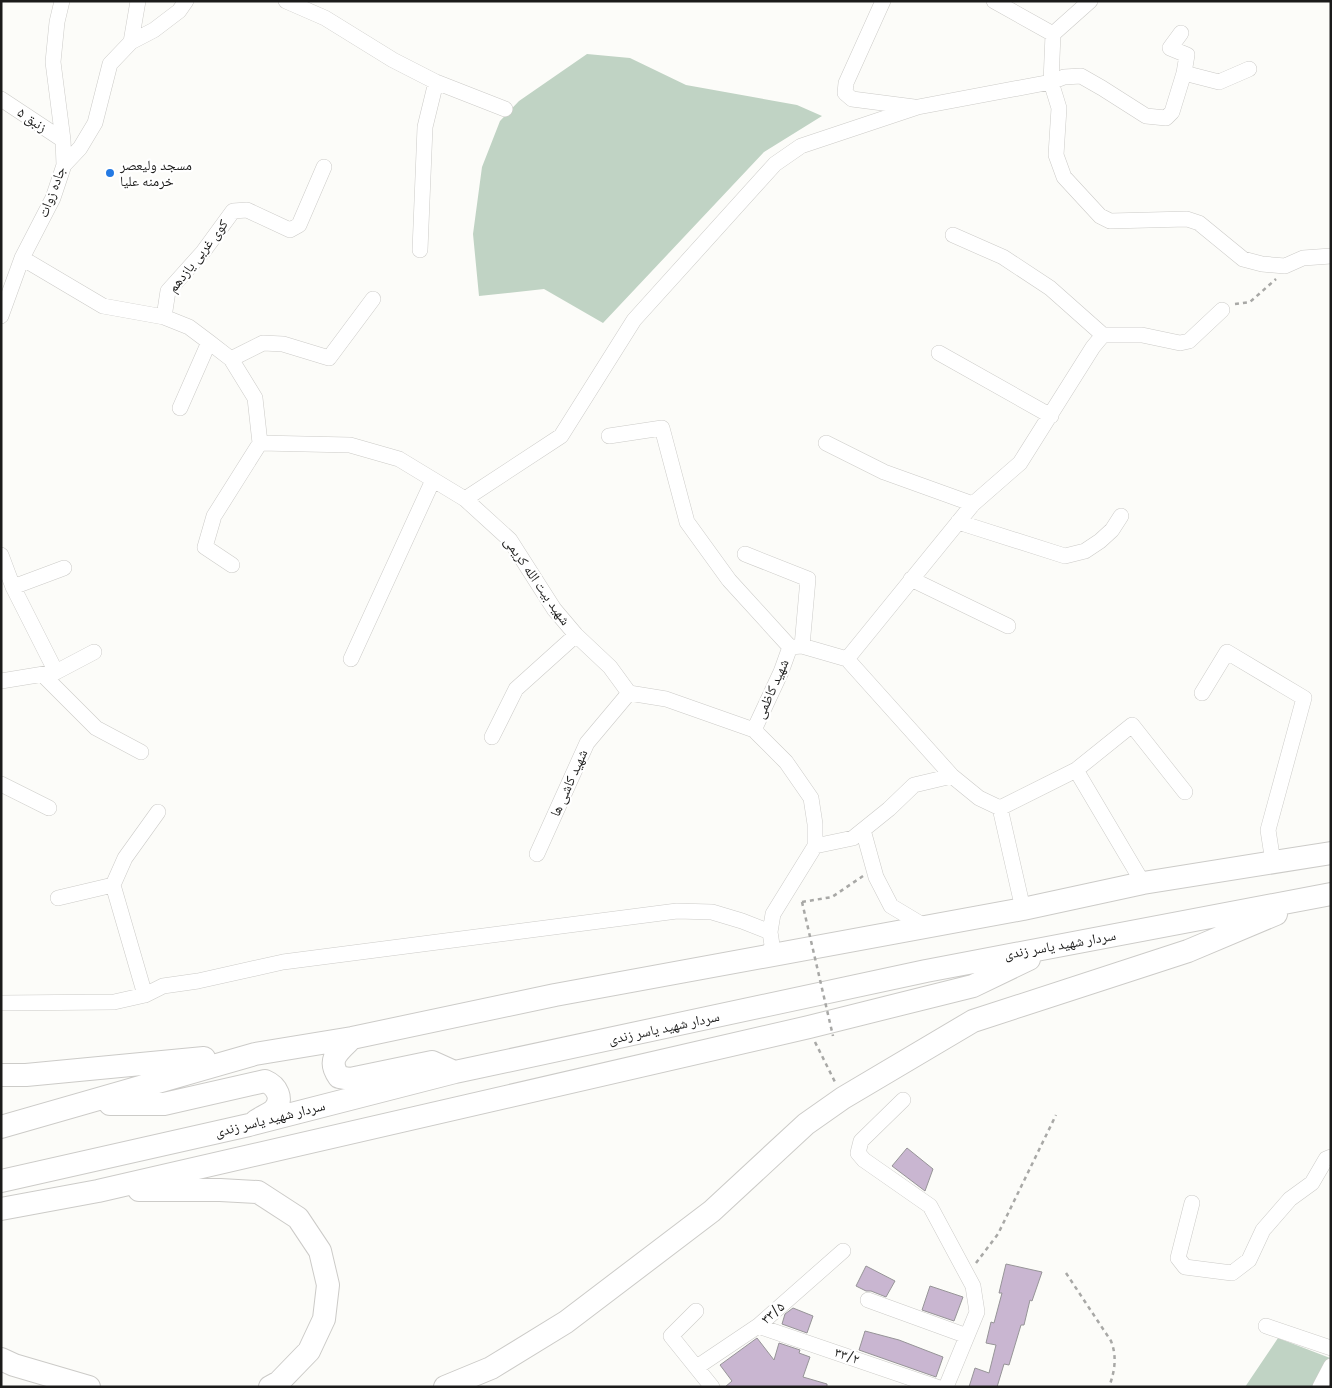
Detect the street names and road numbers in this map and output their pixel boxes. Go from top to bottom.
street label: زنبق ۵ [13,104,50,137]
street label: جاده زوات [35,164,70,220]
street label: کوی غربی یازدهم [164,216,233,296]
street label: شهید بیت الله کریمی [500,533,574,629]
street label: شهید کاظمی [751,657,793,721]
street label: شهید کاشی ها [547,747,591,819]
street label: سردار شهید یاسر زندی [1003,927,1117,963]
street label: سردار شهید یاسر زندی [607,1008,721,1048]
street label: سردار شهید یاسر زندی [213,1097,327,1141]
street label: ۳۳/۵ [758,1298,788,1328]
street label: ۳۳/۲ [832,1344,862,1368]

